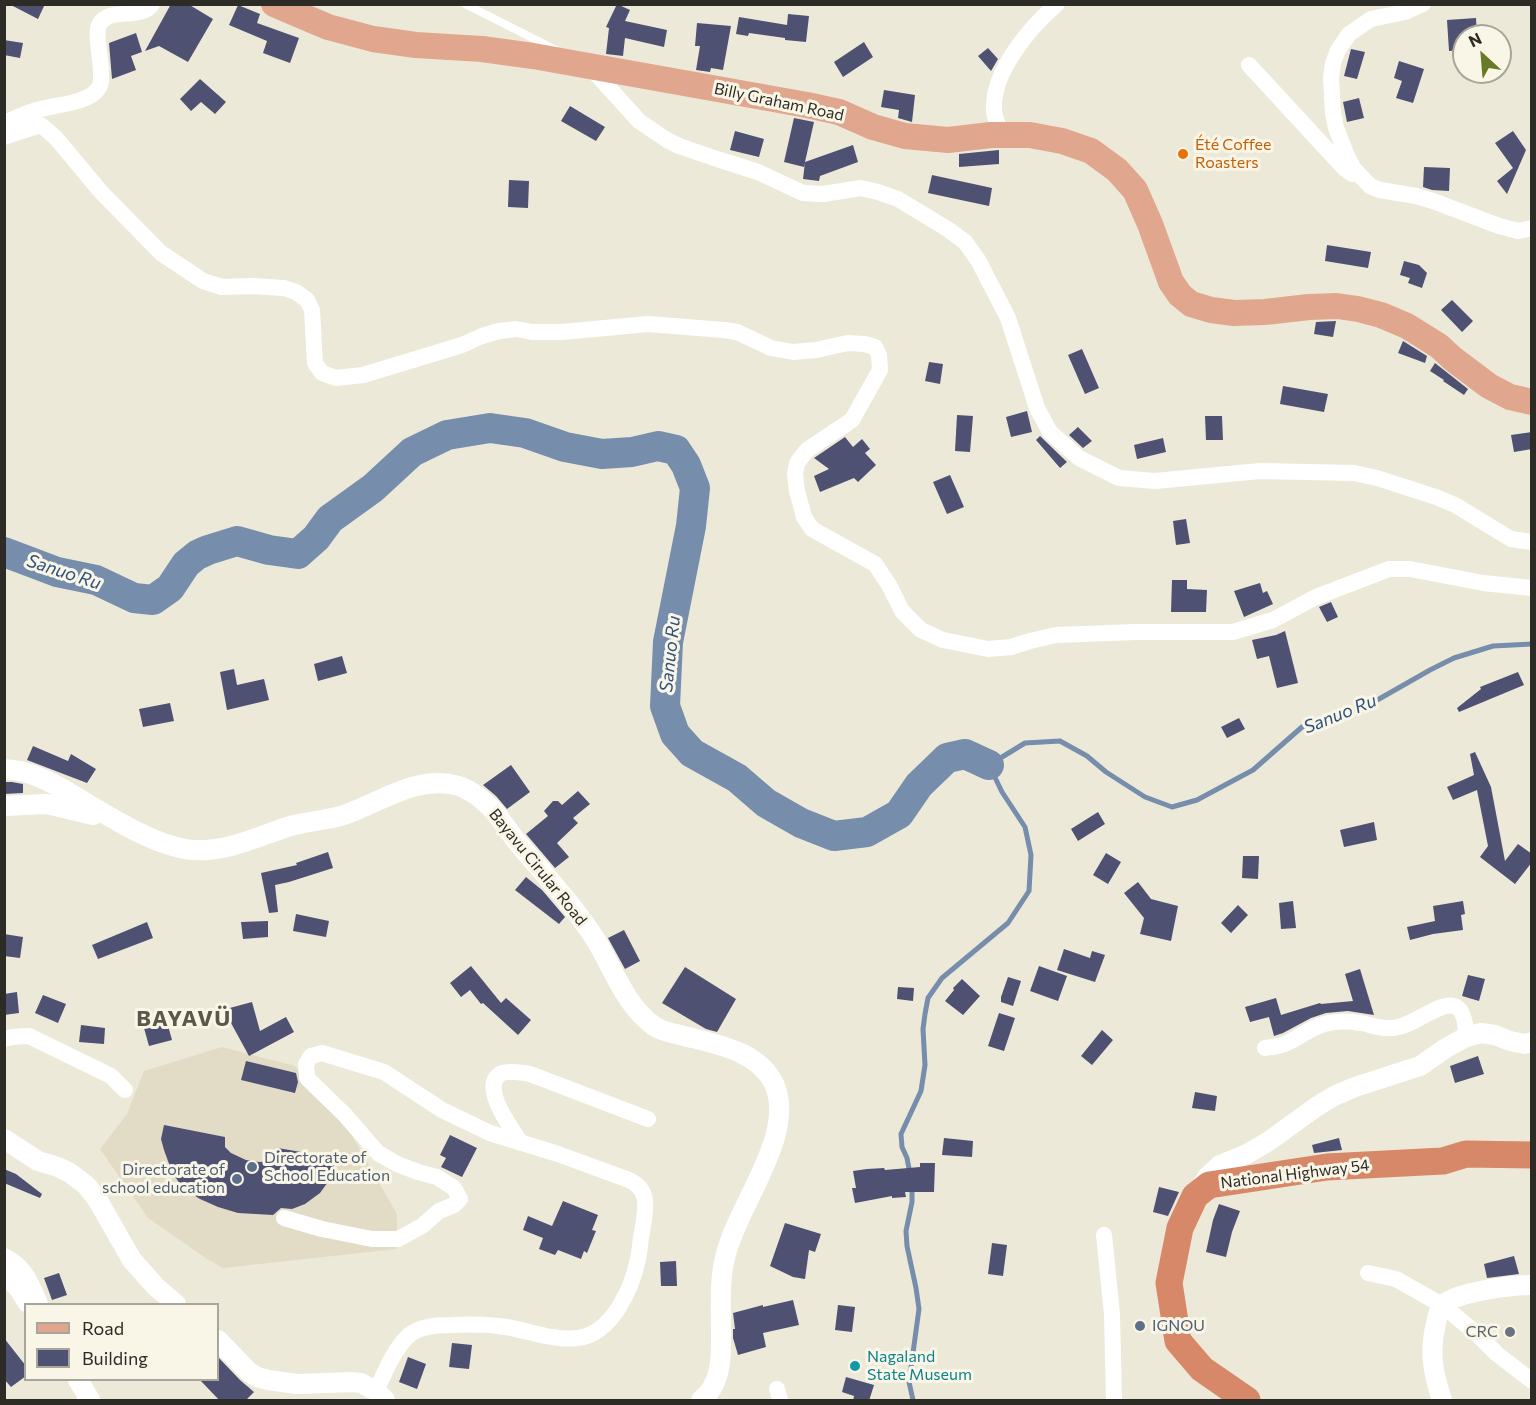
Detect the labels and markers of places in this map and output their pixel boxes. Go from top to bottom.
place label: Été Coffee Roasters [1195,135,1271,173]
marker: Été Coffee Roasters [1176,147,1190,161]
place label: Directorate of School Education [264,1148,390,1186]
place label: Directorate of school education [102,1160,225,1198]
marker: Directorate of School Education [245,1160,259,1174]
marker: Directorate of school education [230,1172,244,1186]
place label: IGNOU [1152,1316,1205,1336]
marker: IGNOU [1133,1319,1147,1333]
place label: CRC [1466,1322,1498,1342]
marker: CRC [1503,1325,1517,1339]
place label: Nagaland State Museum [867,1347,972,1385]
marker: Nagaland State Museum [848,1359,862,1373]

